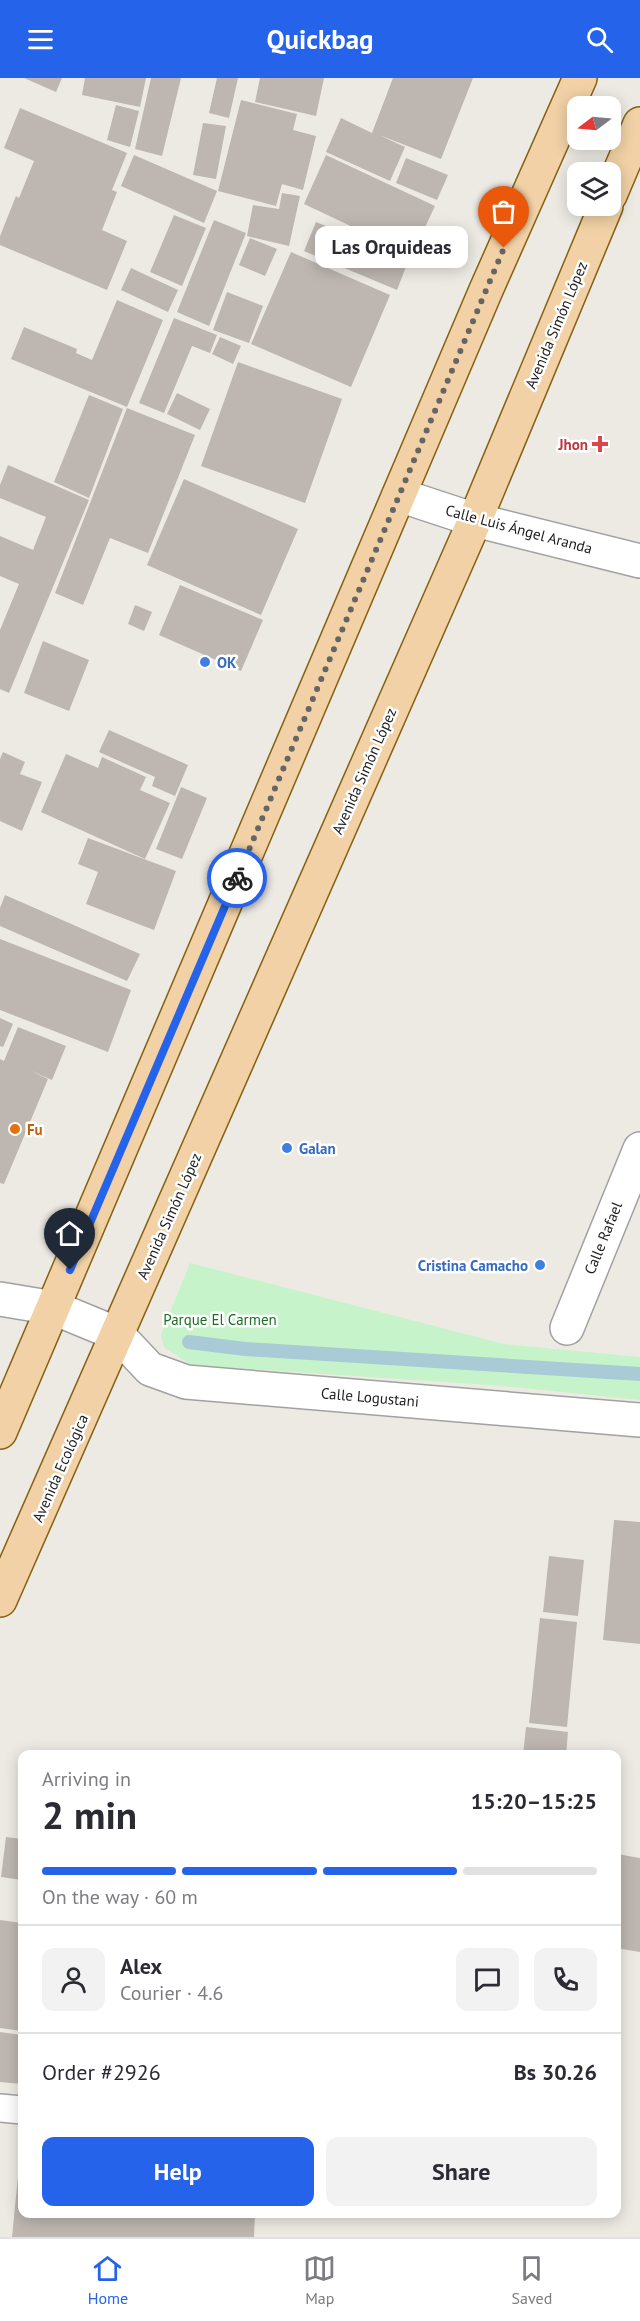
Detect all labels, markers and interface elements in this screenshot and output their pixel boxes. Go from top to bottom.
text: Quickbag [266,22,374,56]
icon: menu [24,23,57,56]
icon: search [583,23,616,56]
north arrow [567,96,621,150]
map controls [567,96,621,216]
button: layers [567,162,621,216]
pin [478,186,529,248]
icon: bag [487,195,520,228]
callout: Las Orquideas [315,227,468,269]
text: Las Orquideas [331,234,452,260]
street label: Avenida Simón López [521,259,591,391]
place label: Jhon [558,435,588,454]
marker: Jhon [593,437,607,451]
street label: Calle Luis Ángel Aranda [444,500,594,558]
place label: OK [217,653,237,672]
marker: OK [198,655,212,669]
street label: Avenida Simón López [328,705,400,837]
courier [207,848,267,908]
icon: bike [221,862,254,895]
place label: Fu [27,1120,43,1139]
marker: Fu [8,1122,22,1136]
place label: Galan [299,1139,336,1158]
marker: Galan [280,1141,294,1155]
street label: Avenida Simón López [133,1150,205,1282]
street label: Calle Rafael [580,1198,626,1277]
pin [44,1208,95,1270]
icon: home [53,1217,86,1250]
place label: Cristina Camacho [418,1256,528,1275]
marker: Cristina Camacho [533,1258,547,1272]
park label: Parque El Carmen [163,1310,277,1329]
street label: Calle Logustani [320,1383,420,1411]
street label: Avenida Ecológica [28,1411,92,1525]
text: Arriving in [42,1766,131,1792]
text: 15:20–15:25 [471,1787,597,1815]
text: 2 min [42,1789,137,1840]
text: On the way · 60 m [42,1884,198,1910]
button: person [42,1948,105,2011]
button: chat [456,1948,519,2011]
button: phone [534,1948,597,2011]
text: Alex [120,1952,162,1980]
text: Courier · 4.6 [120,1980,223,2006]
text: Order #2926 [42,2058,161,2086]
text: Bs 30.26 [514,2058,597,2086]
button: Help [42,2137,314,2206]
button: Share [326,2137,597,2206]
tab: Home [88,2252,128,2308]
tab: Map [303,2252,336,2308]
tab: Saved [512,2252,552,2308]

